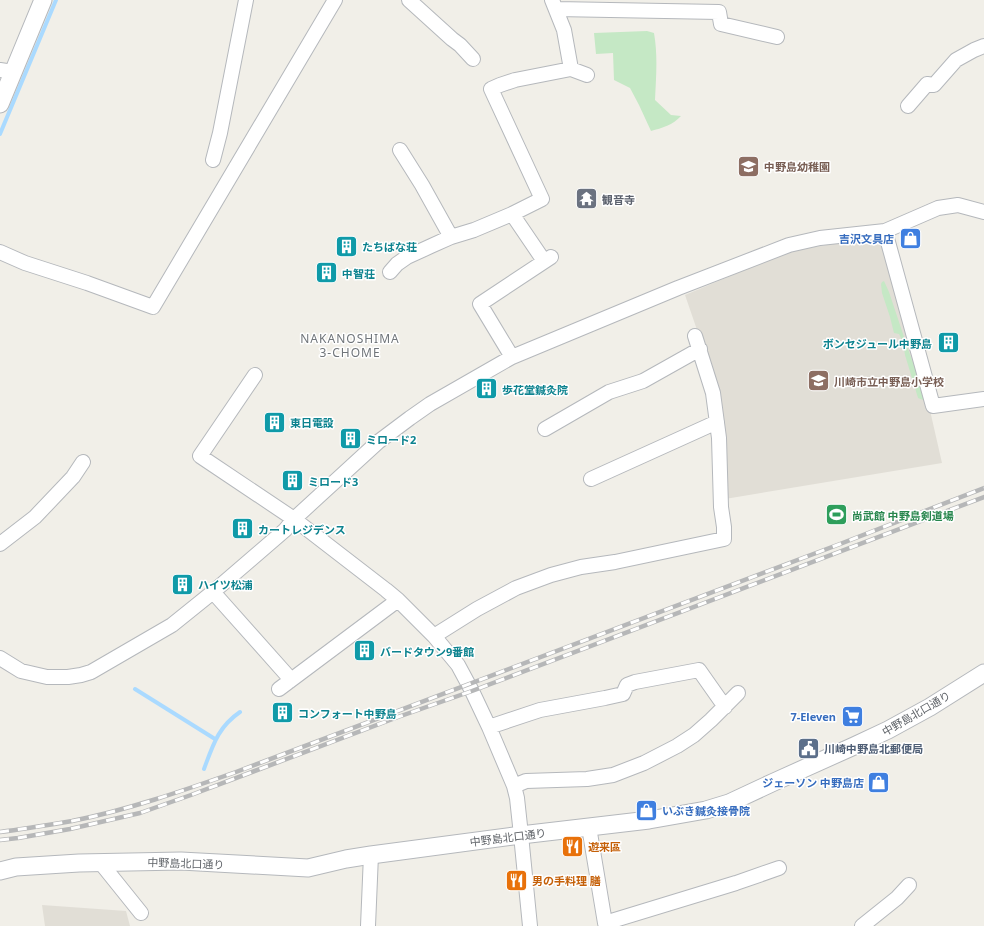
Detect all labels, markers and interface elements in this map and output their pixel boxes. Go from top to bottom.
school or university icon: 中野島幼稚園 [736,153,762,179]
place label: 中野島幼稚園 [764,159,830,174]
temple icon: 観音寺 [574,186,600,212]
place label: 観音寺 [602,192,635,207]
shop icon: 吉沢文具店 [897,225,923,251]
place label: 吉沢文具店 [839,231,894,246]
building icon: たちばな荘 [334,233,360,259]
place label: たちばな荘 [362,239,417,254]
building icon: 中智荘 [313,260,339,286]
place label: 中智荘 [342,266,375,281]
district label: NAKANOSHIMA 3-CHOME [300,330,400,361]
building icon: ボンセジュール中野島 [935,330,961,356]
place label: ボンセジュール中野島 [823,336,932,351]
school or university icon: 川崎市立中野島小学校 [805,368,831,394]
place label: 川崎市立中野島小学校 [834,374,944,389]
building icon: 歩花堂鍼灸院 [473,376,499,402]
place label: 歩花堂鍼灸院 [502,382,568,397]
building icon: 東日電設 [261,409,287,435]
place label: 東日電設 [290,415,334,430]
building icon: ミロード2 [337,426,363,452]
place label: ミロード2 [366,432,416,447]
building icon: ミロード3 [279,468,305,494]
place label: ミロード3 [308,474,358,489]
sports icon: 尚武館 中野島剣道場 [823,502,849,528]
place label: 尚武館 中野島剣道場 [852,508,954,523]
building icon: カートレジデンス [229,516,255,542]
place label: カートレジデンス [258,522,346,537]
building icon: ハイツ松浦 [169,571,195,597]
place label: ハイツ松浦 [198,577,253,592]
building icon: バードタウン9番館 [351,638,377,664]
place label: バードタウン9番館 [380,644,474,659]
street label: 中野島北口通り [879,687,953,739]
building icon: コンフォート中野島 [269,700,295,726]
supermarket icon: 7-Eleven [839,703,865,729]
place label: コンフォート中野島 [298,706,397,721]
place label: 7-Eleven [790,709,836,724]
public building icon: 川崎中野島北郵便局 [795,735,821,761]
place label: 川崎中野島北郵便局 [824,741,923,756]
shop icon: ジェーソン 中野島店 [866,769,892,795]
place label: ジェーソン 中野島店 [762,775,864,790]
shop icon: いぶき鍼灸接骨院 [633,797,659,823]
place label: いぶき鍼灸接骨院 [662,803,750,818]
street label: 中野島北口通り [469,825,547,849]
restaurant icon: 遊来區 [559,833,585,859]
place label: 遊来區 [588,839,621,854]
street label: 中野島北口通り [147,854,225,872]
restaurant icon: 男の手料理 膳 [503,867,529,893]
place label: 男の手料理 膳 [532,873,601,888]

